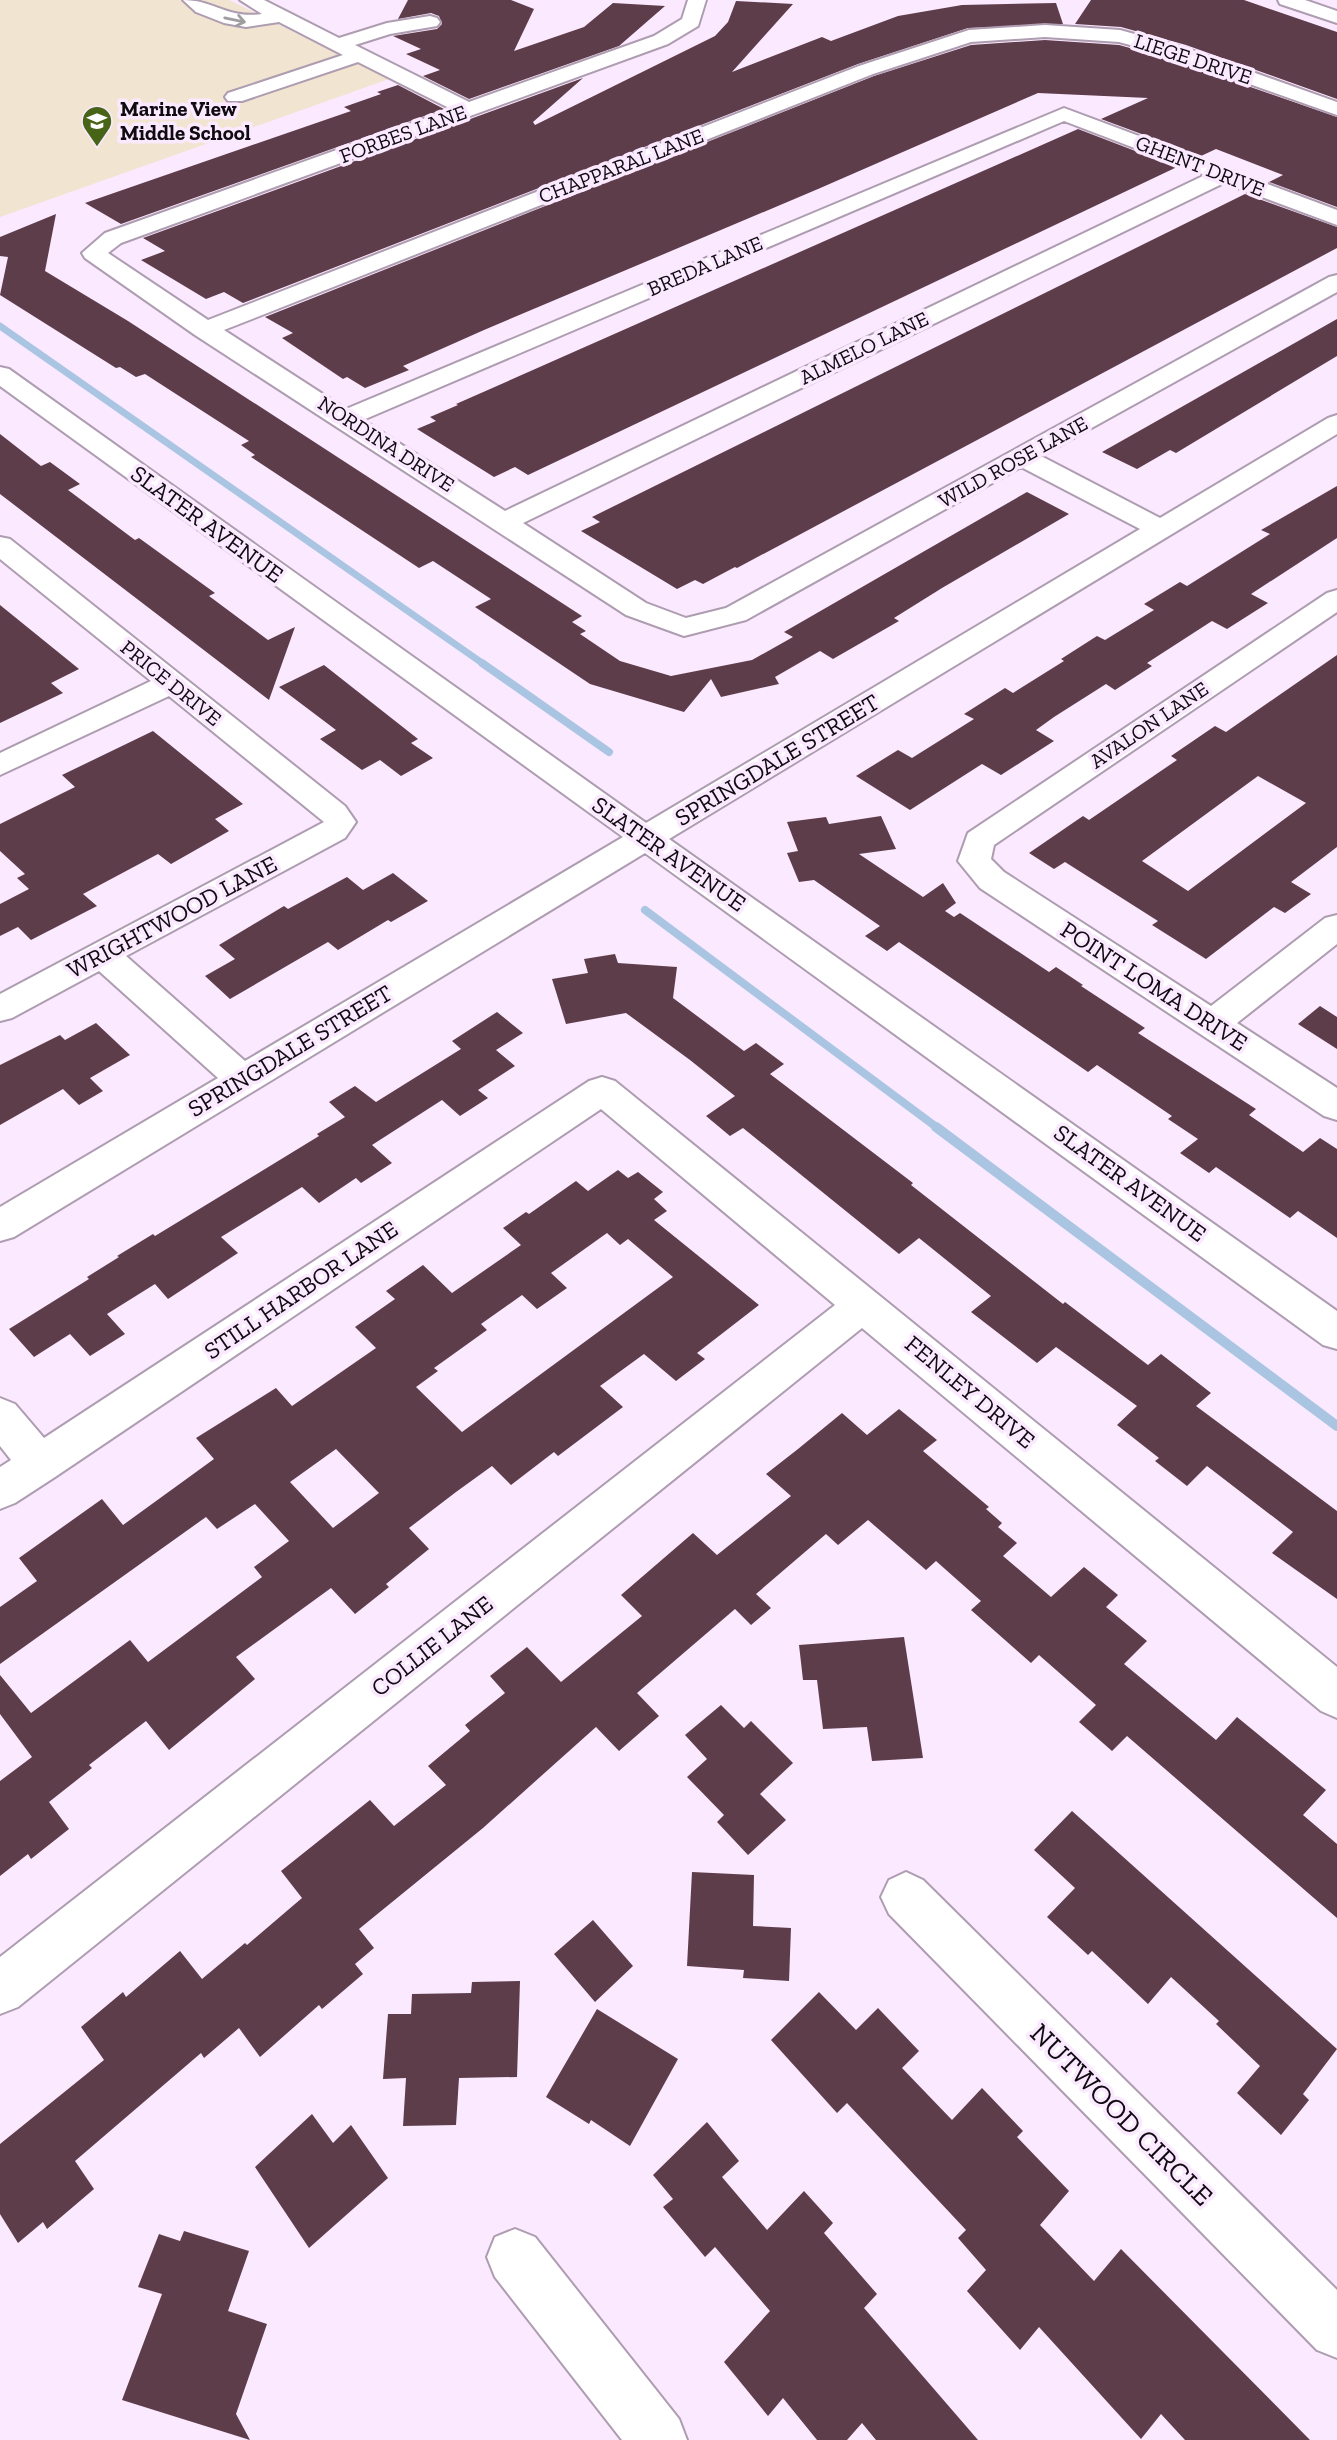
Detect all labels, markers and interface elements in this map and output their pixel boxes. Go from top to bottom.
one-way arrow [223,14,245,27]
street label: LIEGE DRIVE [1131,28,1255,89]
place label: Marine View Middle School [120,96,251,145]
street label: FORBES LANE [336,99,470,168]
school or university icon: Marine View Middle School [80,104,114,148]
street label: CHAPPARAL LANE [535,123,707,209]
street label: GHENT DRIVE [1132,130,1268,202]
street label: BREDA LANE [643,230,766,301]
street label: ALMELO LANE [795,306,932,390]
street label: NORDINA DRIVE [313,390,459,497]
street label: WILD ROSE LANE [934,410,1092,513]
street label: SLATER AVENUE [125,459,289,589]
street label: PRICE DRIVE [116,634,227,731]
street label: AVALON LANE [1085,676,1213,773]
street label: SPRINGDALE STREET [669,687,884,832]
street label: SLATER AVENUE [587,790,752,917]
street label: WRIGHTWOOD LANE [62,849,282,984]
street label: POINT LOMA DRIVE [1055,914,1253,1057]
street label: SPRINGDALE STREET [182,978,397,1123]
street label: SLATER AVENUE [1048,1118,1212,1248]
street label: STILL HARBOR LANE [198,1214,403,1365]
street label: FENLEY DRIVE [899,1329,1041,1454]
street label: COLLIE LANE [365,1589,498,1702]
street label: NUTWOOD CIRCLE [1024,2016,1220,2212]

